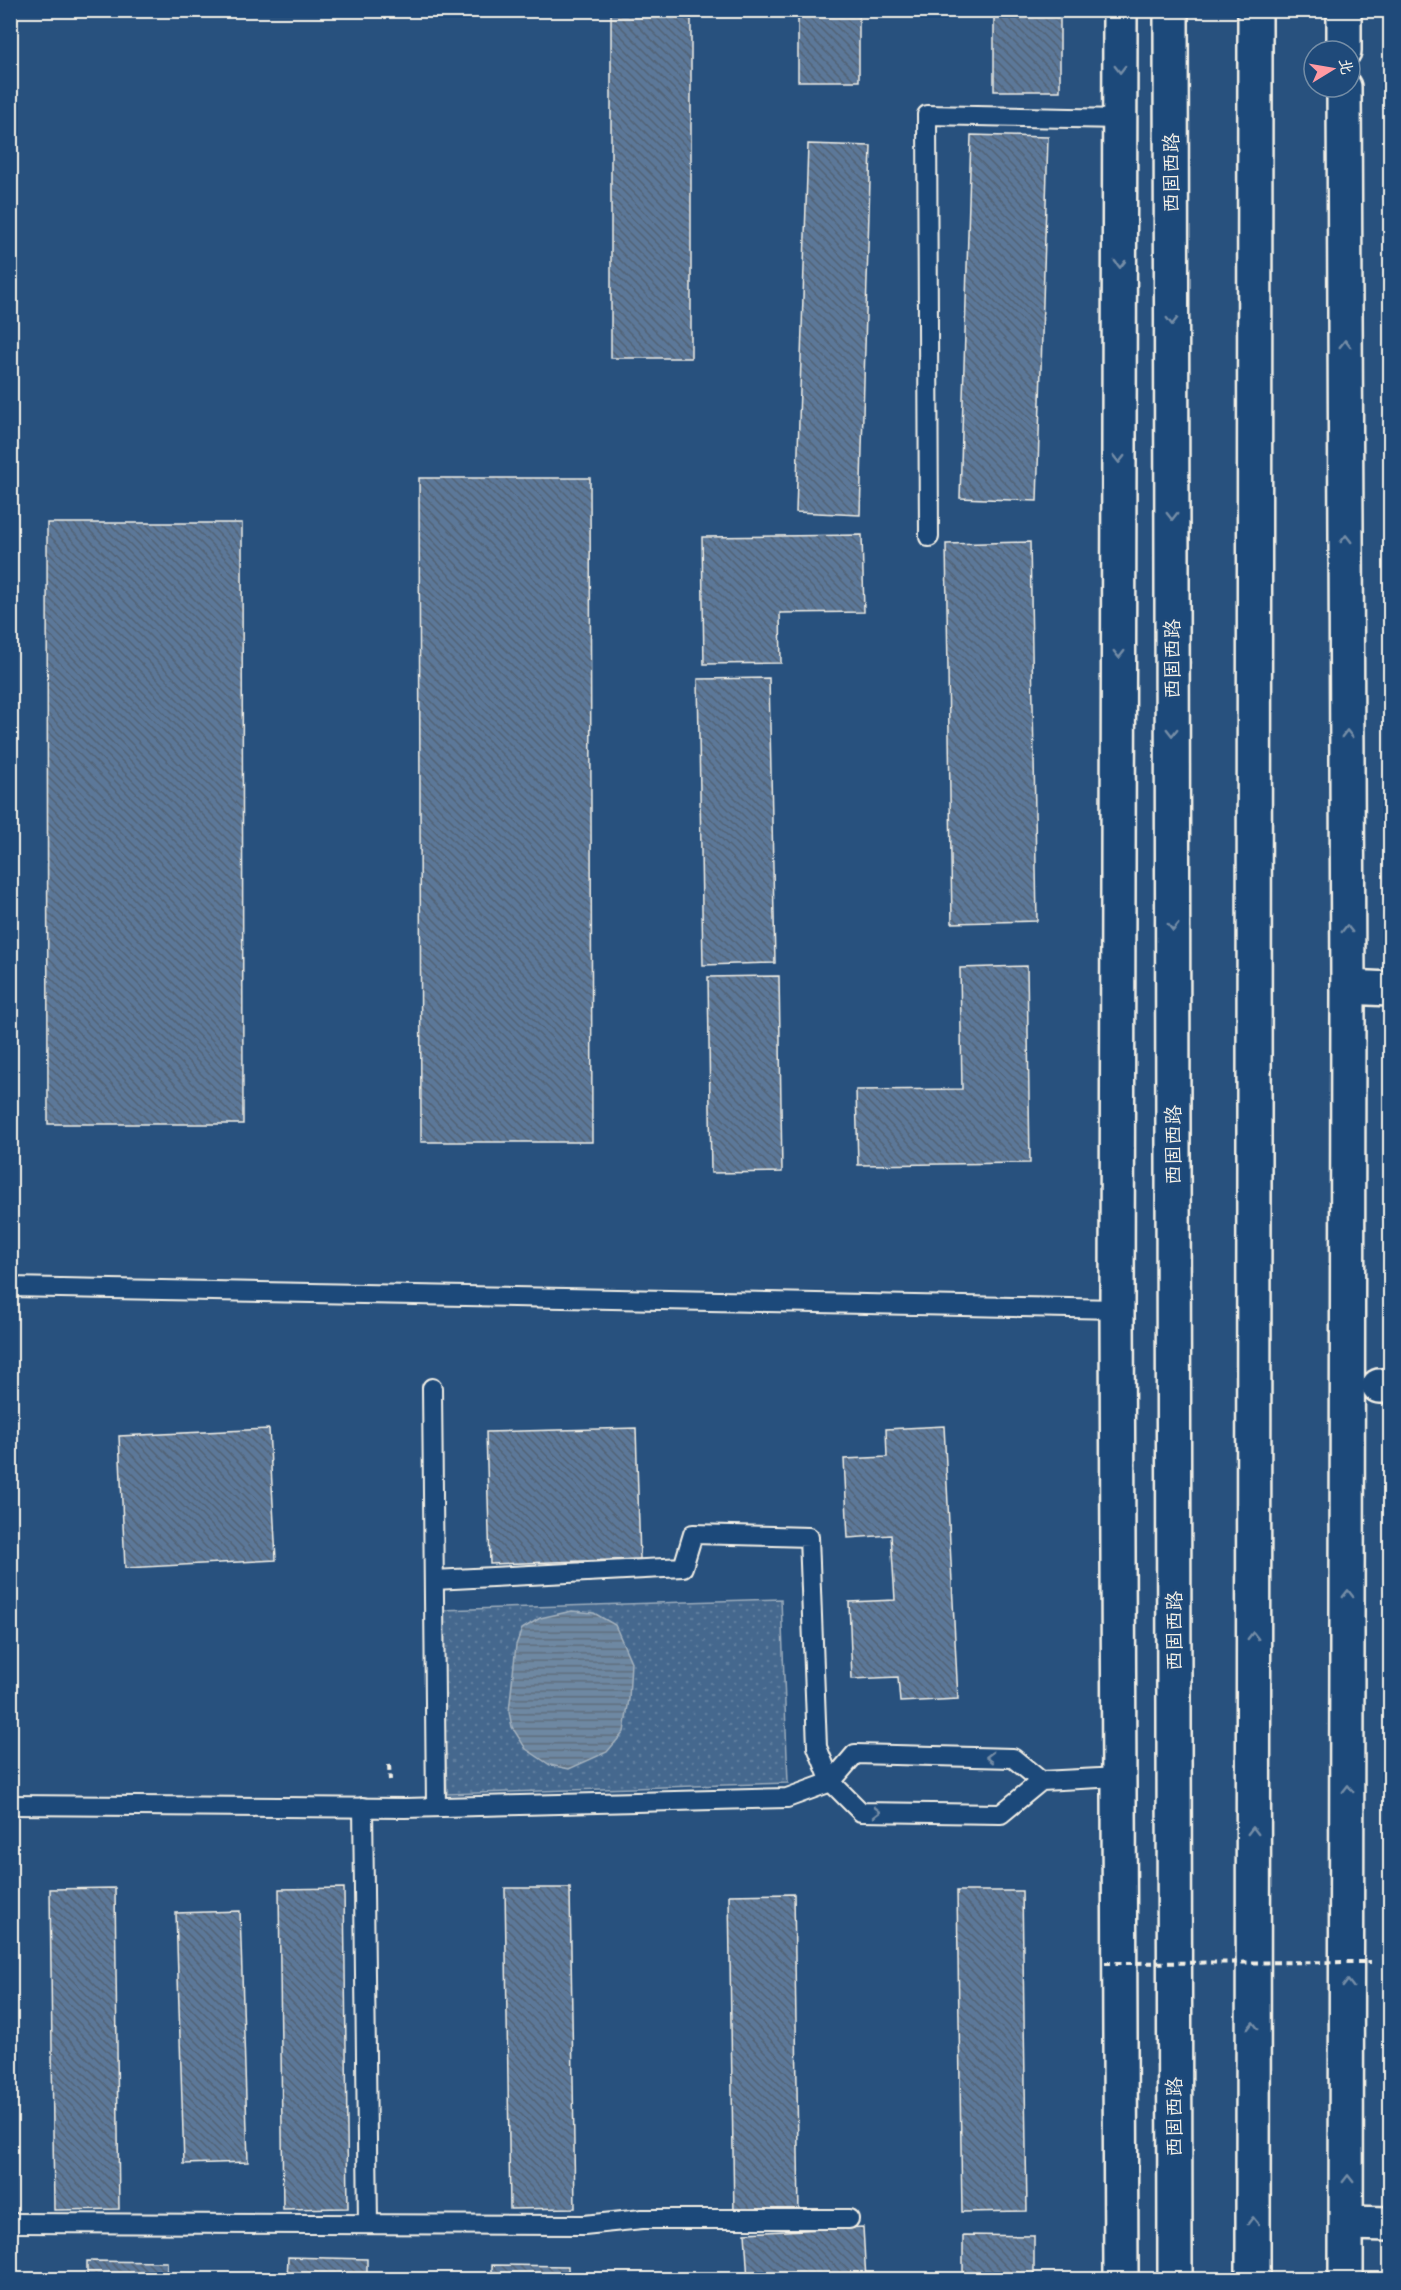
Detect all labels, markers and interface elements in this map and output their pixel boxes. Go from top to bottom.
north arrow [1302,39,1362,99]
text: 北 [1335,56,1359,76]
one-way arrow [1114,64,1126,73]
street label: 西固西路 [1157,132,1183,213]
one-way arrow [1114,259,1126,268]
one-way arrow [1166,316,1178,325]
one-way arrow [1339,339,1351,348]
one-way arrow [1113,454,1125,463]
one-way arrow [1166,511,1178,520]
one-way arrow [1340,534,1352,543]
street label: 西固西路 [1158,618,1184,699]
one-way arrow [1113,649,1125,658]
one-way arrow [1166,727,1178,736]
one-way arrow [1341,729,1353,738]
one-way arrow [1167,922,1179,931]
one-way arrow [1341,924,1353,933]
street label: 西固西路 [1159,1104,1185,1185]
street label: 西固西路 [1160,1590,1186,1671]
one-way arrow [1342,1590,1354,1599]
one-way arrow [1247,1632,1259,1641]
one-way arrow [986,1751,995,1764]
one-way arrow [1342,1785,1354,1794]
one-way arrow [872,1806,881,1818]
one-way arrow [1247,1827,1259,1836]
one-way arrow [1342,1980,1354,1989]
one-way arrow [1247,2022,1259,2031]
street label: 西固西路 [1160,2076,1186,2157]
one-way arrow [1342,2175,1354,2184]
one-way arrow [1247,2217,1259,2226]

